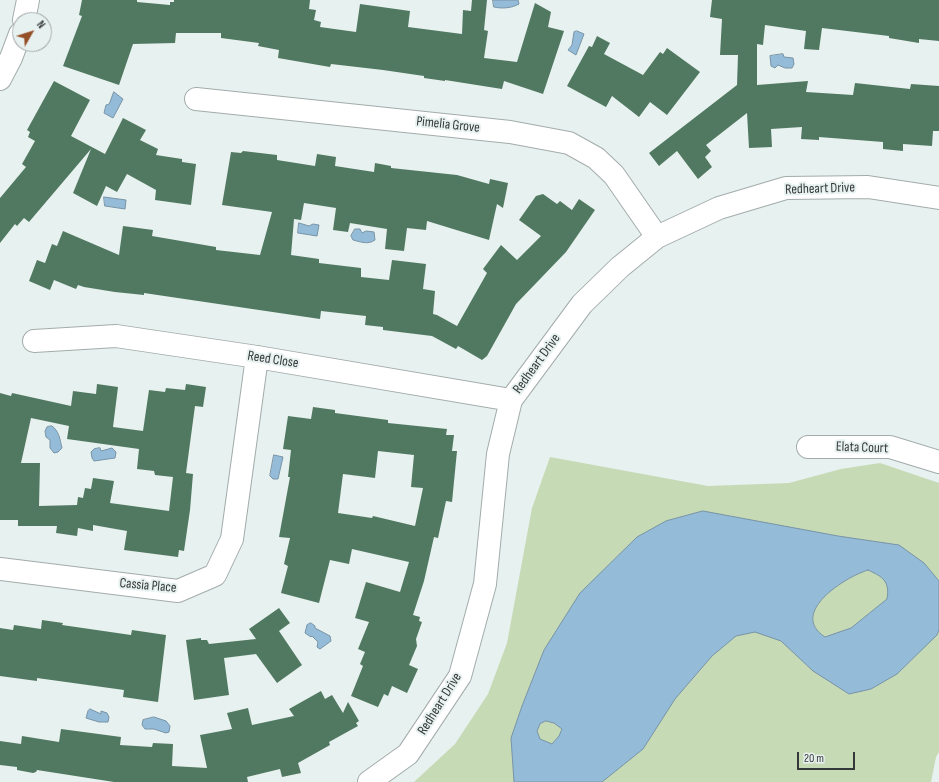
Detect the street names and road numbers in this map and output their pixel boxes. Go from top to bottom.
street label: Pimelia Grove [415,113,481,137]
street label: Redheart Drive [785,179,855,199]
street label: Redheart Drive [510,331,564,397]
street label: Reed Close [246,348,300,372]
street label: Elata Court [836,439,888,457]
street label: Cassia Place [119,575,177,597]
street label: Redheart Drive [414,670,466,738]

